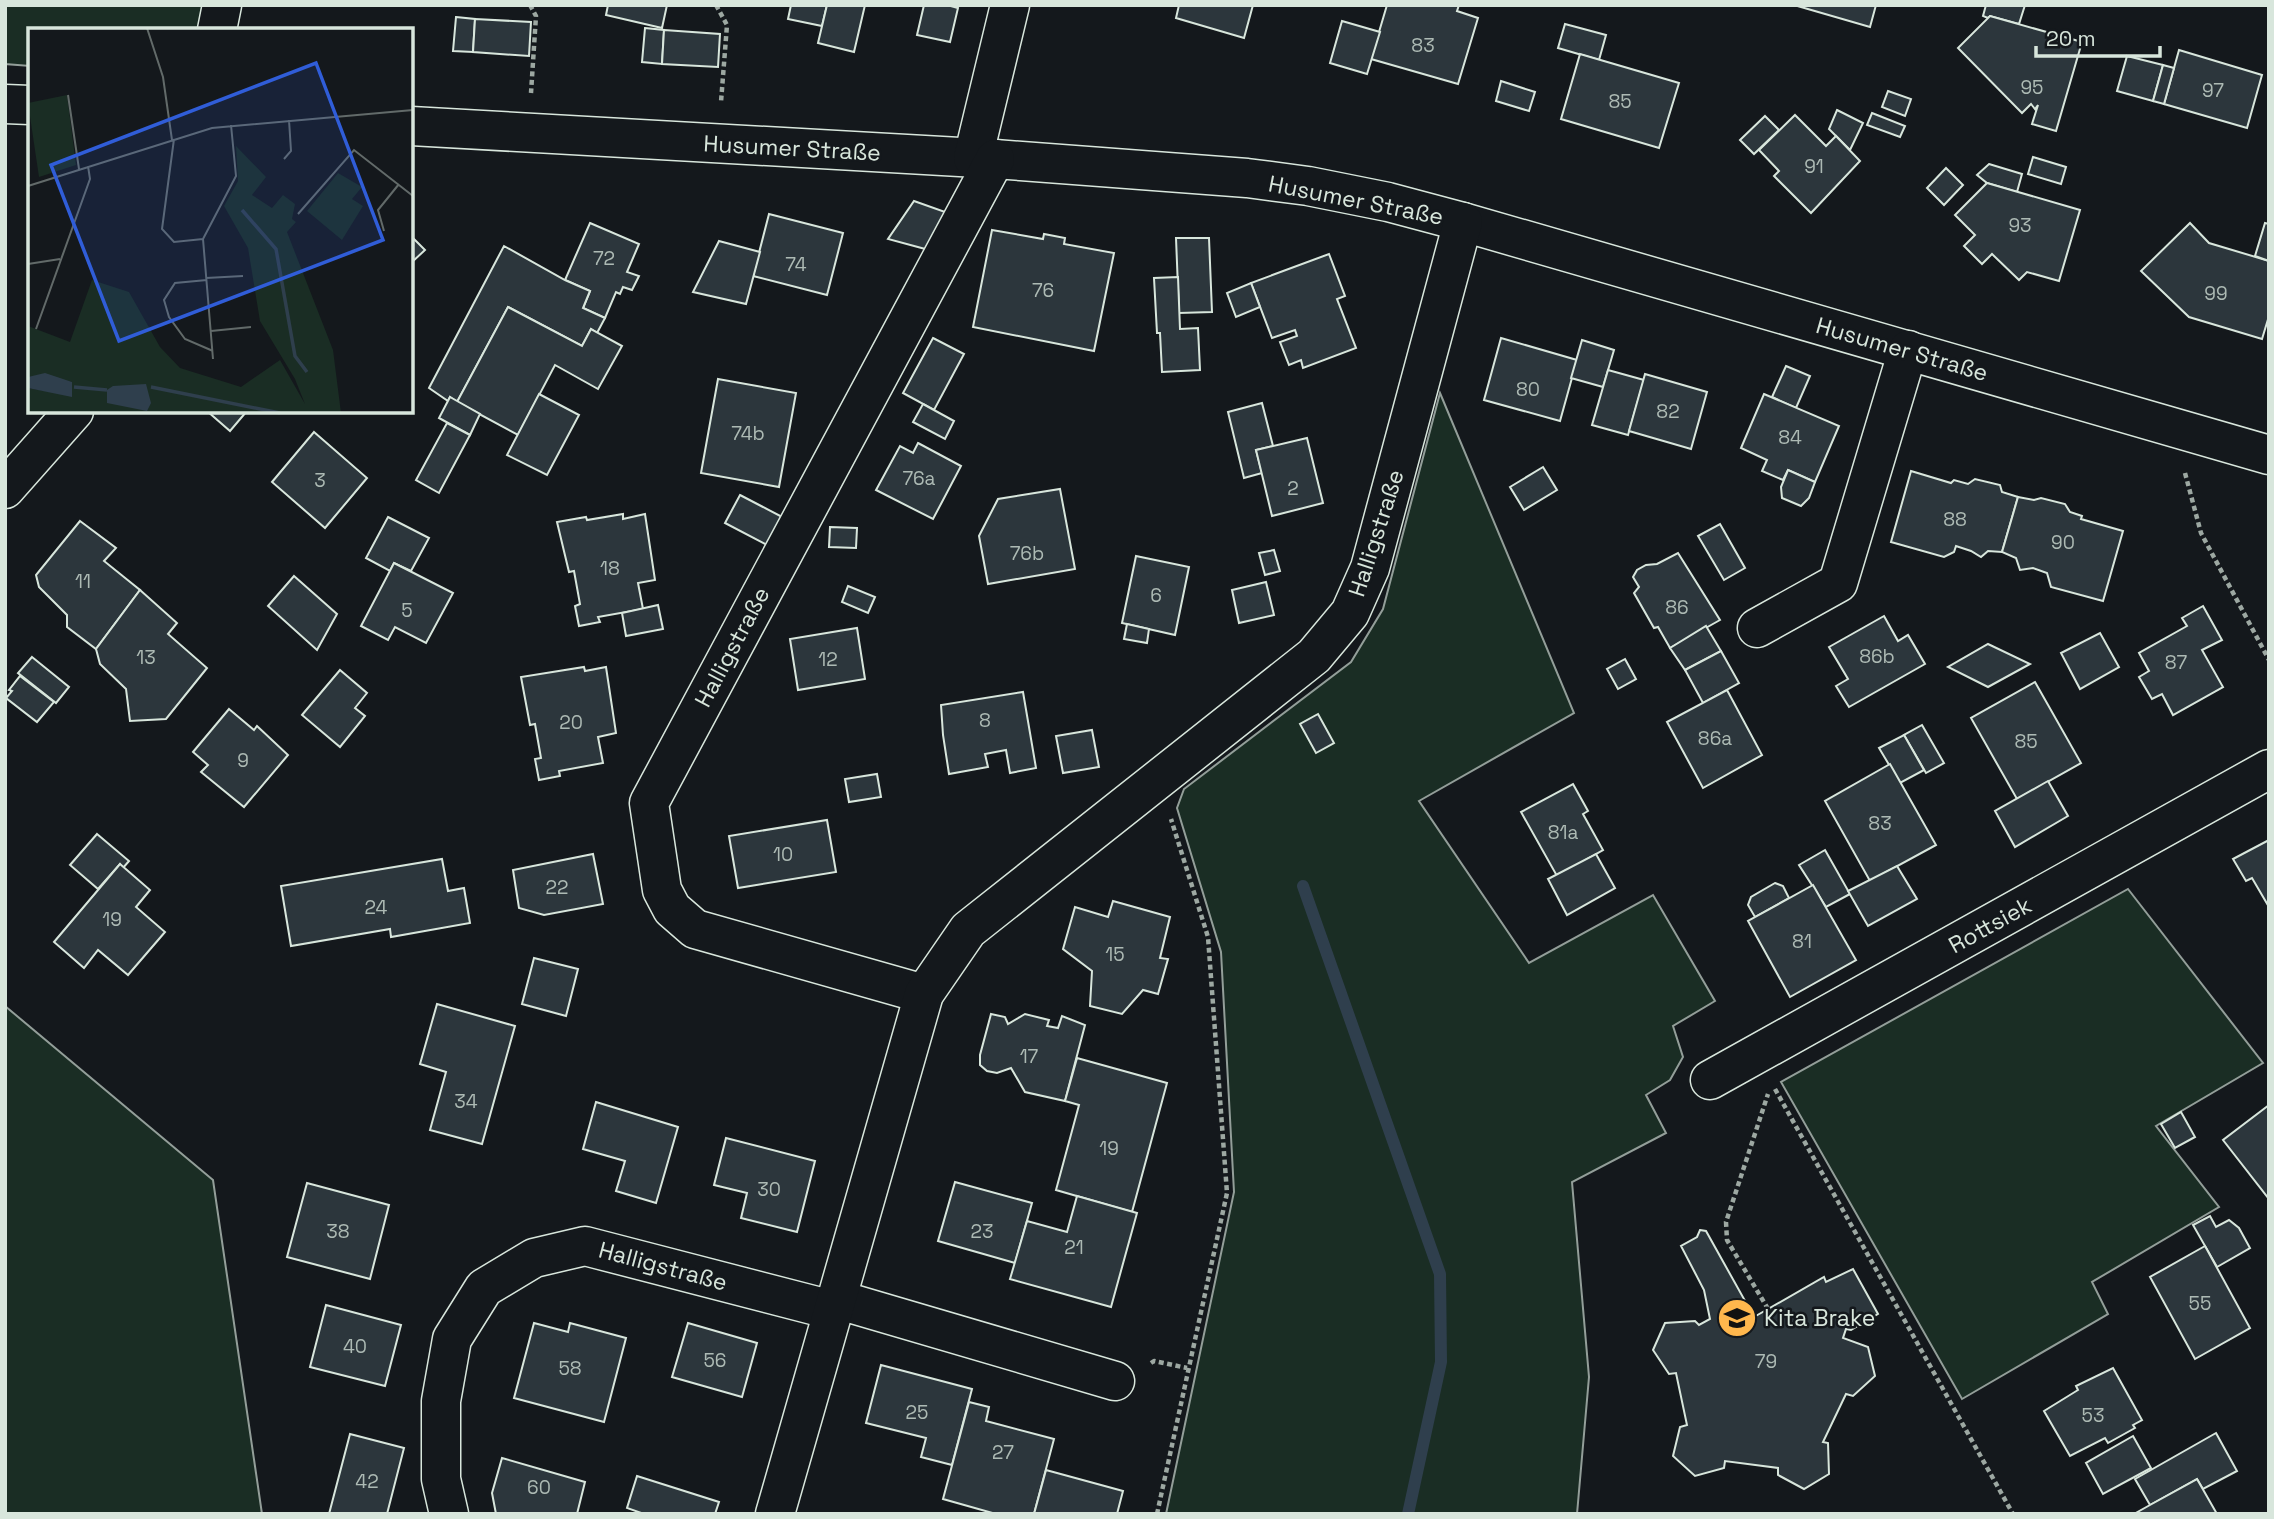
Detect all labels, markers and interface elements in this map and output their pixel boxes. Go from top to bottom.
scale bar [2036,14,2160,58]
text: 20 m [2046,25,2096,52]
inset map [28,28,413,413]
house number: 83 [1411,33,1435,58]
house number: 95 [2020,75,2044,100]
house number: 97 [2202,78,2224,103]
house number: 85 [1608,89,1632,114]
street label: Husumer Straße [703,128,881,168]
house number: 91 [1804,154,1824,179]
street label: Husumer Straße [1266,168,1446,232]
house number: 93 [2008,213,2032,238]
house number: 72 [593,246,615,271]
house number: 74 [785,252,807,277]
house number: 76 [1032,278,1054,303]
house number: 99 [2204,281,2228,306]
street label: Husumer Straße [1813,310,1991,388]
house number: 80 [1516,377,1540,402]
house number: 82 [1656,399,1680,424]
house number: 74b [731,421,765,446]
house number: 84 [1778,425,1802,450]
house number: 76a [902,466,936,491]
street label: Halligstraße [1341,466,1411,600]
house number: 3 [314,468,326,493]
house number: 2 [1287,476,1299,501]
house number: 88 [1943,507,1967,532]
house number: 90 [2051,530,2075,555]
house number: 76b [1010,541,1044,566]
house number: 18 [600,556,620,581]
house number: 11 [75,569,91,594]
street label: Halligstraße [688,582,776,712]
house number: 6 [1150,583,1162,608]
house number: 86 [1665,595,1689,620]
house number: 5 [401,598,413,623]
house number: 86b [1859,644,1895,669]
house number: 13 [136,645,156,670]
house number: 12 [818,647,838,672]
house number: 87 [2165,650,2187,675]
house number: 8 [979,708,991,733]
house number: 20 [559,710,583,735]
house number: 86a [1698,726,1732,751]
house number: 85 [2014,729,2038,754]
house number: 9 [237,748,249,773]
house number: 83 [1868,811,1892,836]
house number: 81a [1548,820,1578,845]
house number: 10 [773,842,793,867]
house number: 22 [546,875,568,900]
street label: Rottsiek [1943,890,2037,960]
house number: 24 [365,895,388,920]
house number: 19 [102,907,122,932]
house number: 81 [1792,929,1812,954]
house number: 15 [1105,942,1125,967]
house number: 17 [1020,1044,1039,1069]
house number: 34 [454,1089,478,1114]
house number: 19 [1099,1136,1119,1161]
house number: 30 [757,1177,781,1202]
house number: 38 [326,1219,350,1244]
house number: 23 [971,1219,993,1244]
street label: Halligstraße [595,1234,731,1298]
house number: 21 [1064,1235,1084,1260]
house number: 55 [2189,1291,2211,1316]
school or university icon: Kita Brake [1716,1297,1758,1339]
place label: Kita Brake [1764,1303,1875,1333]
house number: 40 [343,1334,367,1359]
house number: 56 [703,1348,727,1373]
house number: 79 [1755,1349,1777,1374]
house number: 58 [558,1356,582,1381]
house number: 25 [906,1400,928,1425]
house number: 53 [2082,1403,2104,1428]
house number: 27 [992,1440,1014,1465]
house number: 42 [355,1469,379,1494]
house number: 60 [527,1475,551,1500]

